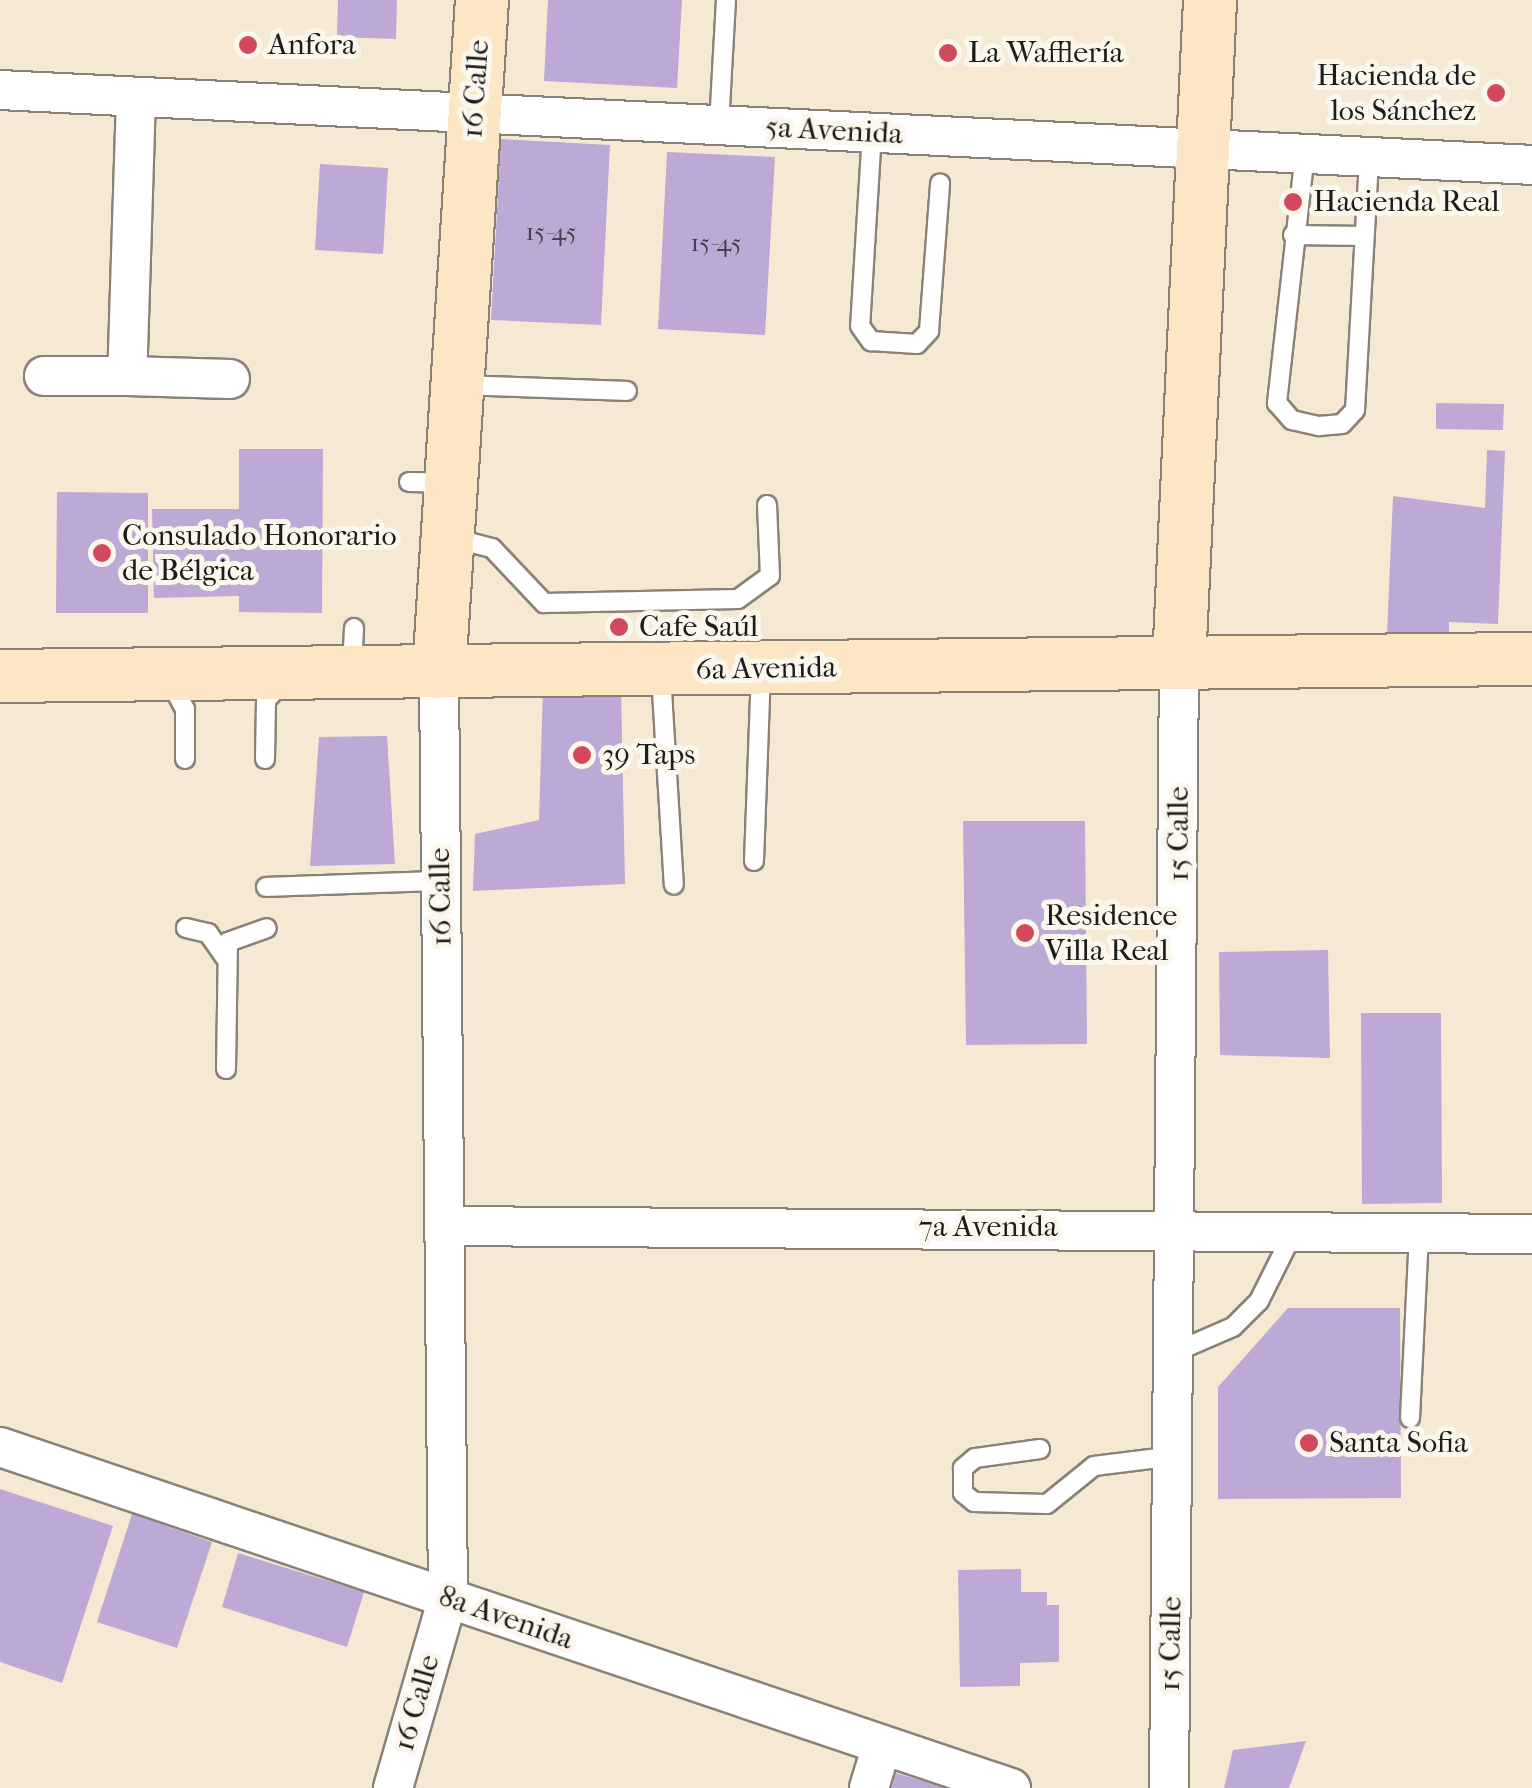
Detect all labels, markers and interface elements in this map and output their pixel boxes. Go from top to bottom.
place label: Anfora [268,27,356,63]
marker: Anfora [237,34,259,56]
place label: La Wafflería [968,35,1124,71]
street label: 16 Calle [455,39,497,139]
marker: La Wafflería [937,42,959,64]
place label: Hacienda de los Sánchez [1317,58,1476,128]
marker: Hacienda de los Sánchez [1485,82,1507,104]
street label: 5a Avenida [764,109,904,153]
place label: Hacienda Real [1313,184,1500,220]
marker: Hacienda Real [1282,191,1304,213]
house number: 15-45 [525,217,577,247]
house number: 15-45 [690,228,742,258]
place label: Consulado Honorario de Bélgica [122,518,397,588]
marker: Consulado Honorario de Bélgica [91,542,113,564]
place label: Cafe Saúl [639,609,758,645]
marker: Cafe Saúl [608,616,630,638]
street label: 6a Avenida [695,650,837,688]
place label: 39 Taps [602,737,695,773]
marker: 39 Taps [571,744,593,766]
street label: 15 Calle [1161,786,1197,882]
street label: 16 Calle [422,847,460,947]
place label: Residence Villa Real [1045,898,1177,968]
marker: Residence Villa Real [1014,922,1036,944]
street label: 7a Avenida [918,1209,1058,1245]
place label: Santa Sofia [1329,1425,1468,1461]
marker: Santa Sofia [1298,1432,1320,1454]
street label: 8a Avenida [434,1578,578,1658]
street label: 15 Calle [1152,1596,1190,1692]
street label: 16 Calle [386,1651,448,1755]

